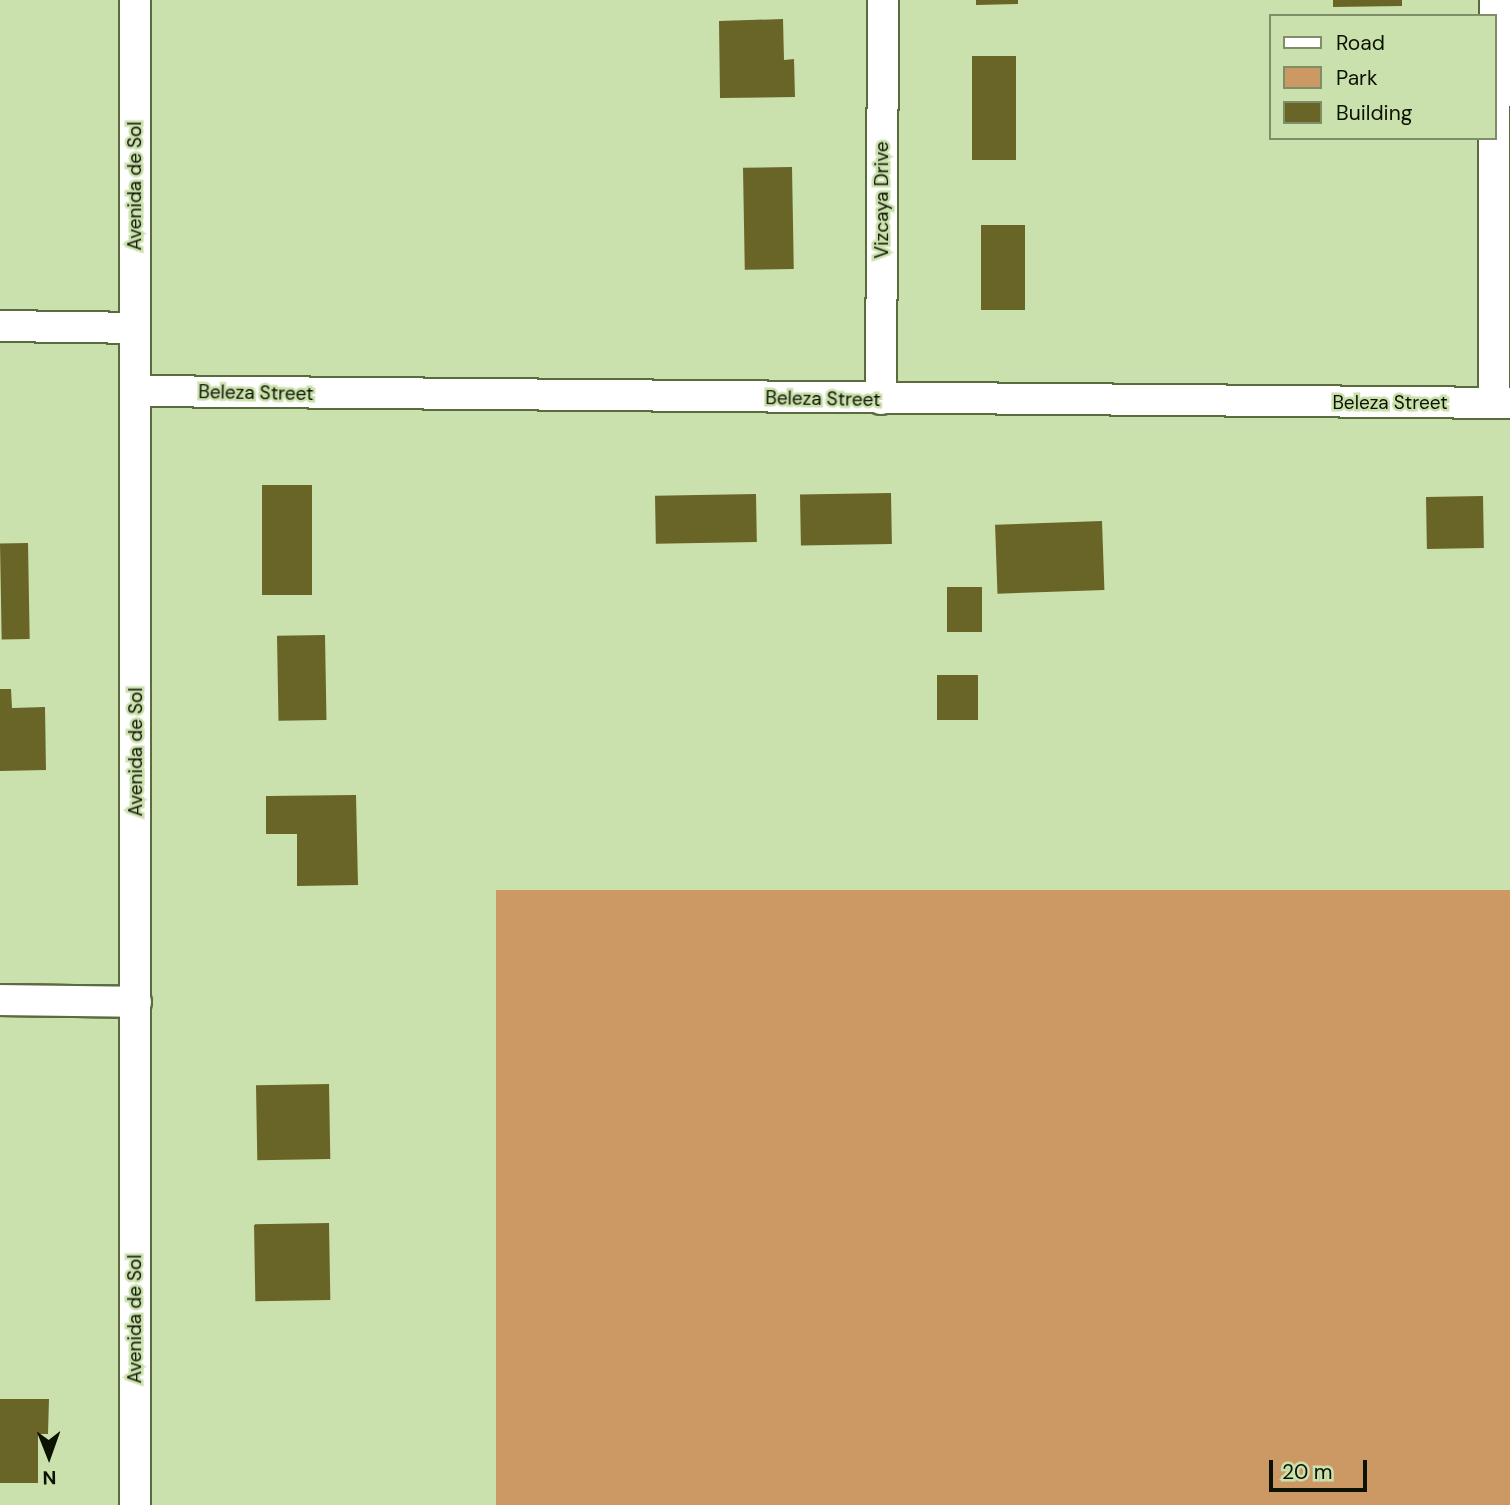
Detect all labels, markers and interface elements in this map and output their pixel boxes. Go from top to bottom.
legend [1268,14,1496,140]
text: Road [1336,29,1385,57]
text: Park [1336,64,1377,92]
text: Building [1336,99,1412,127]
street label: Avenida de Sol [124,121,146,251]
street label: Vizcaya Drive [871,141,893,259]
street label: Beleza Street [198,381,314,405]
street label: Beleza Street [765,387,881,411]
street label: Beleza Street [1332,392,1448,414]
street label: Avenida de Sol [125,687,147,817]
street label: Avenida de Sol [124,1254,146,1384]
north arrow [14,1421,84,1491]
scale bar [1272,1446,1370,1490]
text: 20 m [1282,1458,1333,1486]
text: N [42,1465,57,1490]

